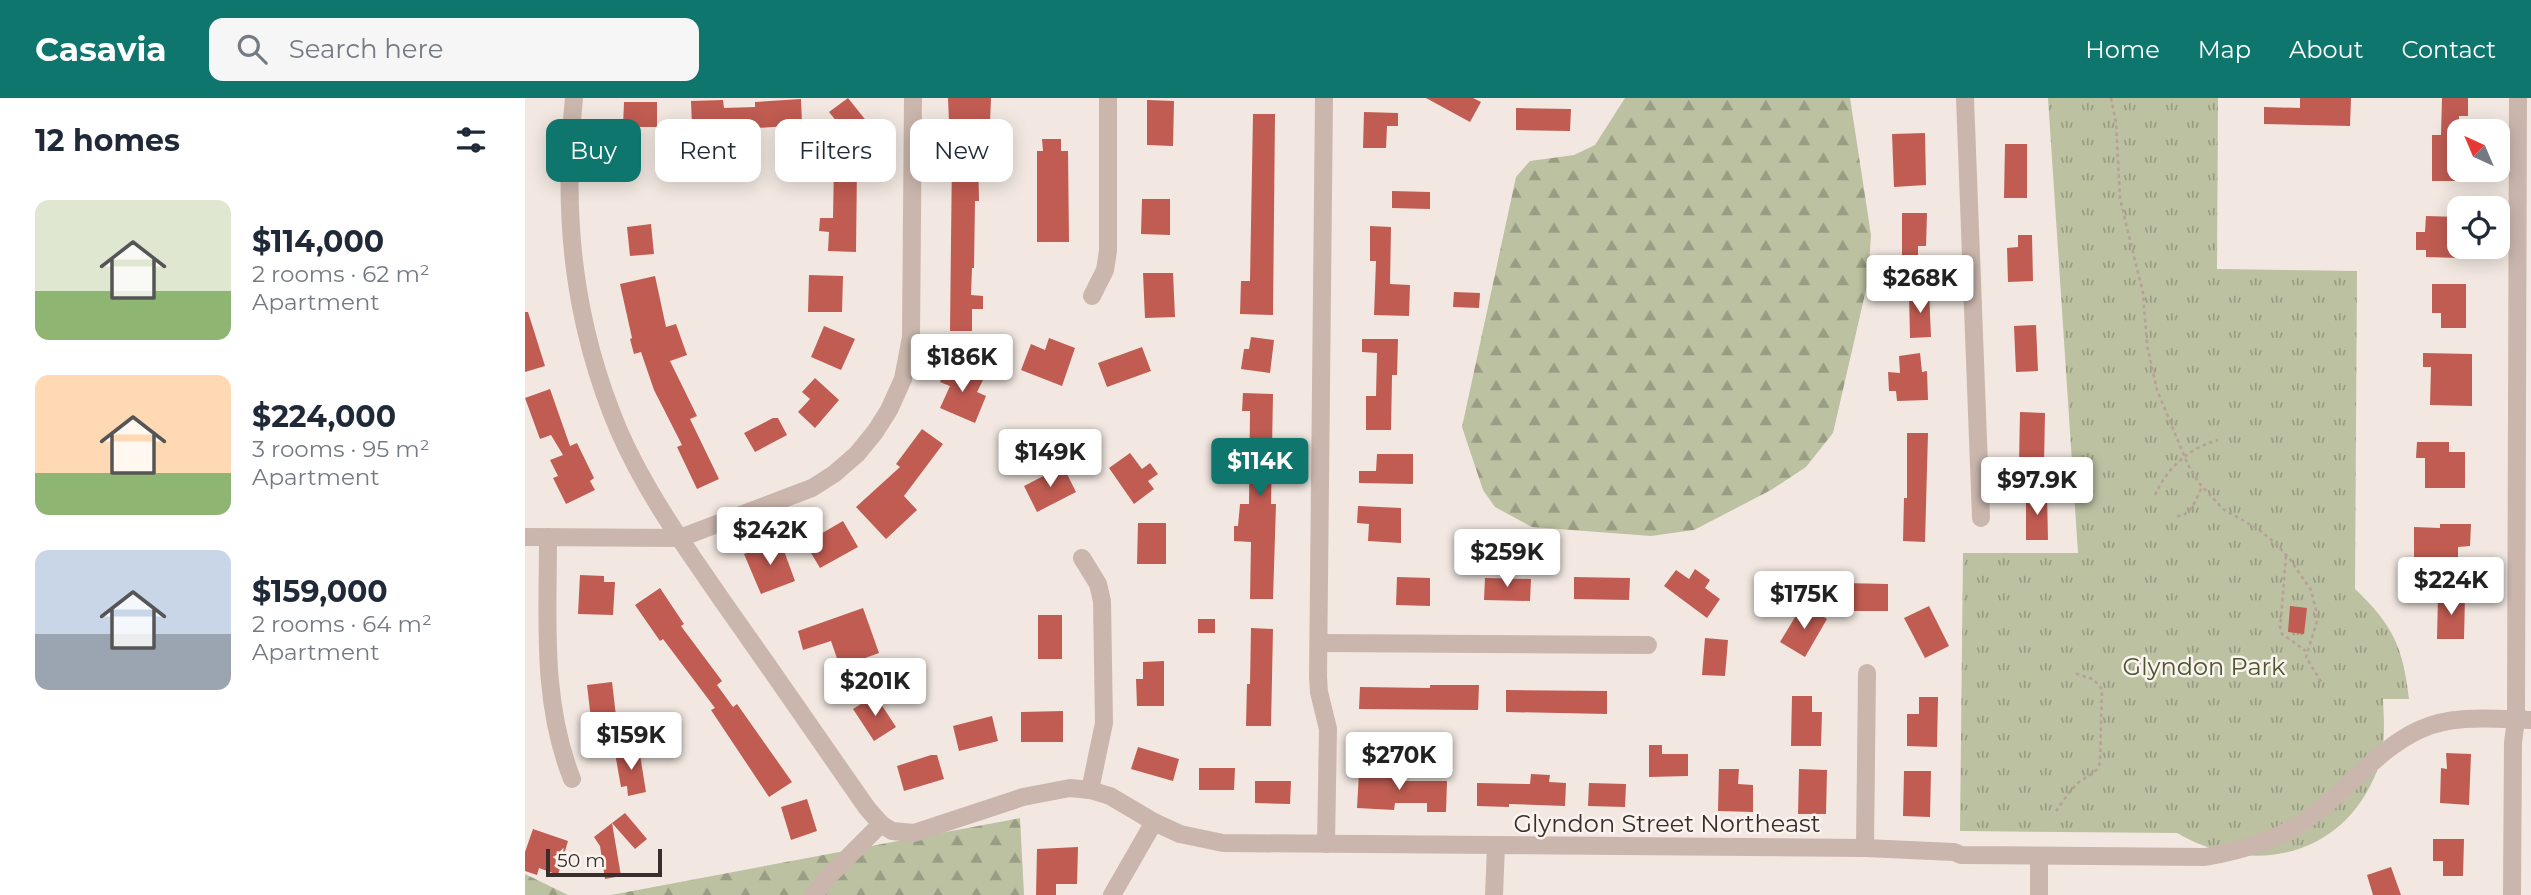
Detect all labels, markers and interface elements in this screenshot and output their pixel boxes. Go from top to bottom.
search box [209,18,699,81]
text: Casavia [35,29,167,69]
icon: search [233,30,271,68]
text: Search here [289,33,443,65]
text: Home [2085,35,2160,64]
text: Map [2198,35,2251,64]
text: About [2289,35,2363,64]
text: Contact [2401,35,2496,64]
chip: Buy [546,119,641,182]
chip: Rent [655,119,761,182]
chip: Filters [775,119,896,182]
chip: New [910,119,1013,182]
north arrow [2447,119,2509,182]
map controls [2447,119,2510,259]
icon: filters [452,121,490,159]
text: 12 homes [35,122,180,159]
button: locate [2447,196,2510,259]
text: $114,000 [252,223,384,260]
icon: home [91,228,175,312]
pin: $268K [1871,256,1969,315]
text: 2 rooms · 62 m² [252,260,430,288]
text: $268K [1882,264,1958,292]
text: Apartment [252,288,380,316]
pin: $186K [913,334,1011,394]
text: $186K [927,343,997,371]
text: $224,000 [252,398,396,435]
icon: home [91,403,175,487]
pin: $149K [1001,430,1099,489]
text: 3 rooms · 95 m² [252,435,430,463]
text: $149K [1015,438,1085,466]
pin: $114K [1211,438,1309,498]
text: $114K [1227,447,1293,475]
pin: $97.9K [1980,458,2094,517]
text: Apartment [252,463,380,491]
text: $97.9K [1997,466,2077,494]
pin: $242K [721,508,819,567]
text: $242K [733,516,807,544]
pin: $259K [1458,530,1556,589]
text: $259K [1470,538,1544,566]
pin: $224K [2402,558,2500,617]
text: $224K [2414,566,2488,594]
pin: $175K [1755,572,1853,631]
text: $159,000 [252,573,388,610]
icon: home [91,578,175,662]
text: $175K [1770,580,1838,608]
text: 2 rooms · 64 m² [252,610,432,638]
text: Apartment [252,638,380,666]
park label: Glyndon Park [2123,652,2286,681]
pin: $201K [826,658,924,718]
text: $201K [840,667,910,695]
pin: $159K [582,712,680,772]
text: $159K [597,721,665,749]
pin: $270K [1350,732,1448,792]
text: $270K [1362,741,1436,769]
street label: Glyndon Street Northeast [1513,809,1821,838]
scale bar [546,846,661,878]
text: 50 m [557,849,605,872]

